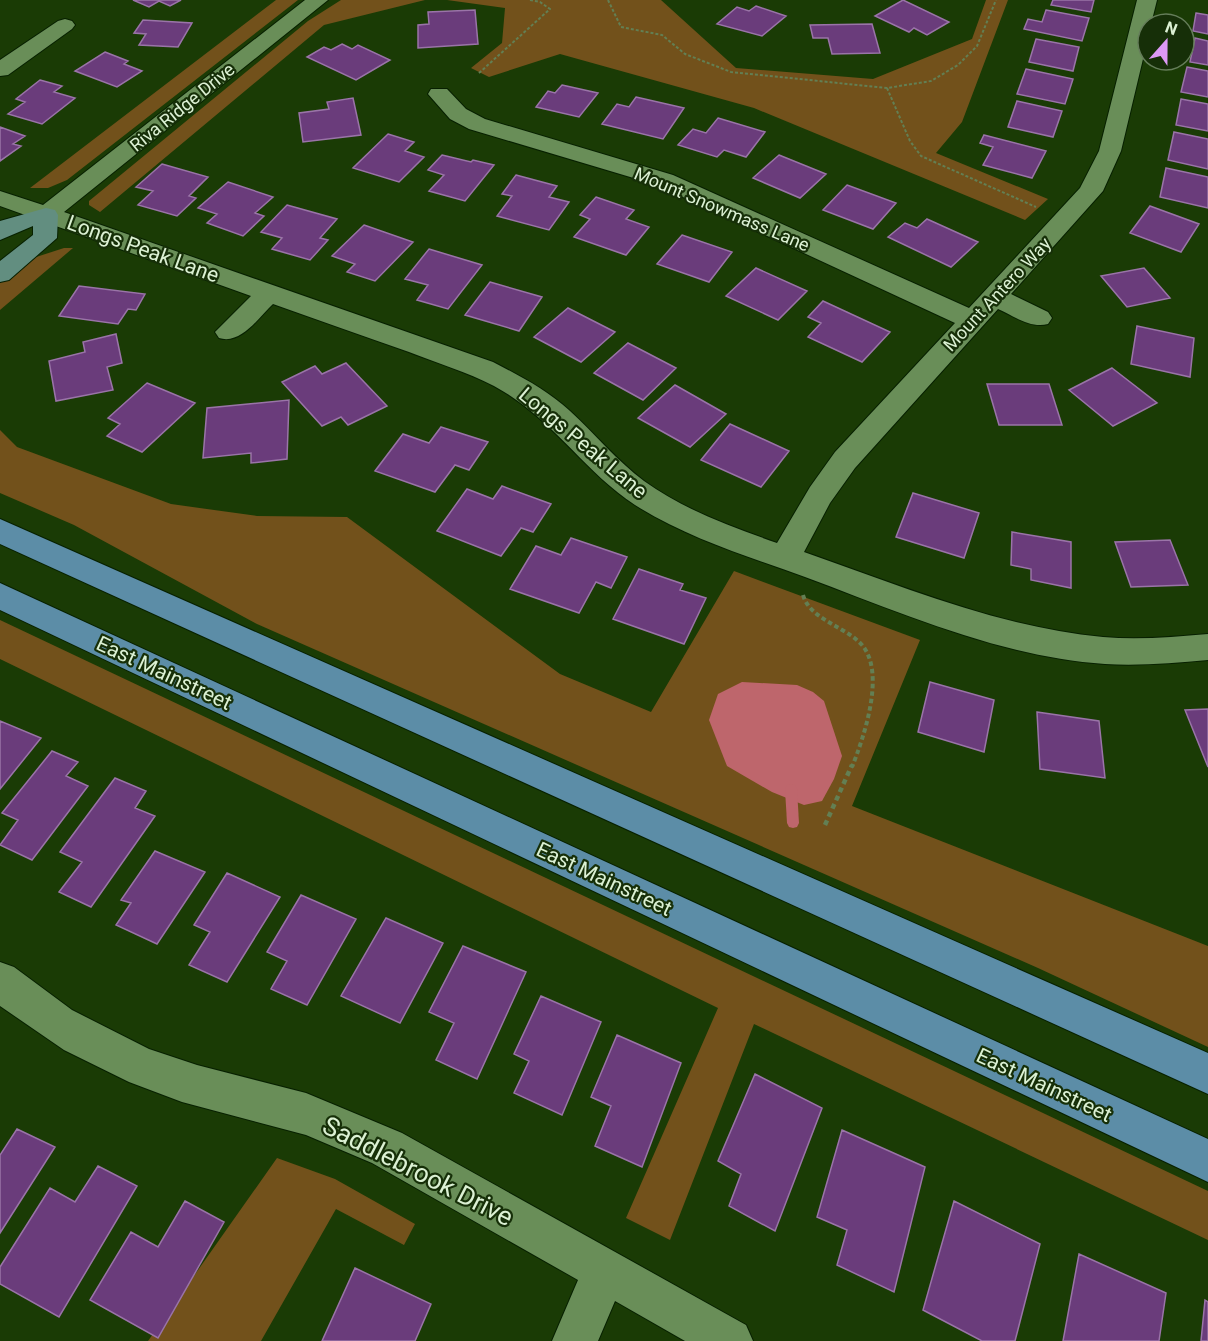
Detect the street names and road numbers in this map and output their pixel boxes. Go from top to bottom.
street label: Riva Ridge Drive [125,58,239,156]
street label: Mount Snowmass Lane [631,163,813,255]
street label: Longs Peak Lane [64,210,222,288]
street label: Mount Antero Way [939,232,1055,355]
street label: Longs Peak Lane [514,382,652,504]
street label: East Mainstreet [93,631,236,715]
street label: East Mainstreet [533,837,676,921]
street label: East Mainstreet [973,1043,1116,1127]
street label: Saddlebrook Drive [318,1110,518,1232]

